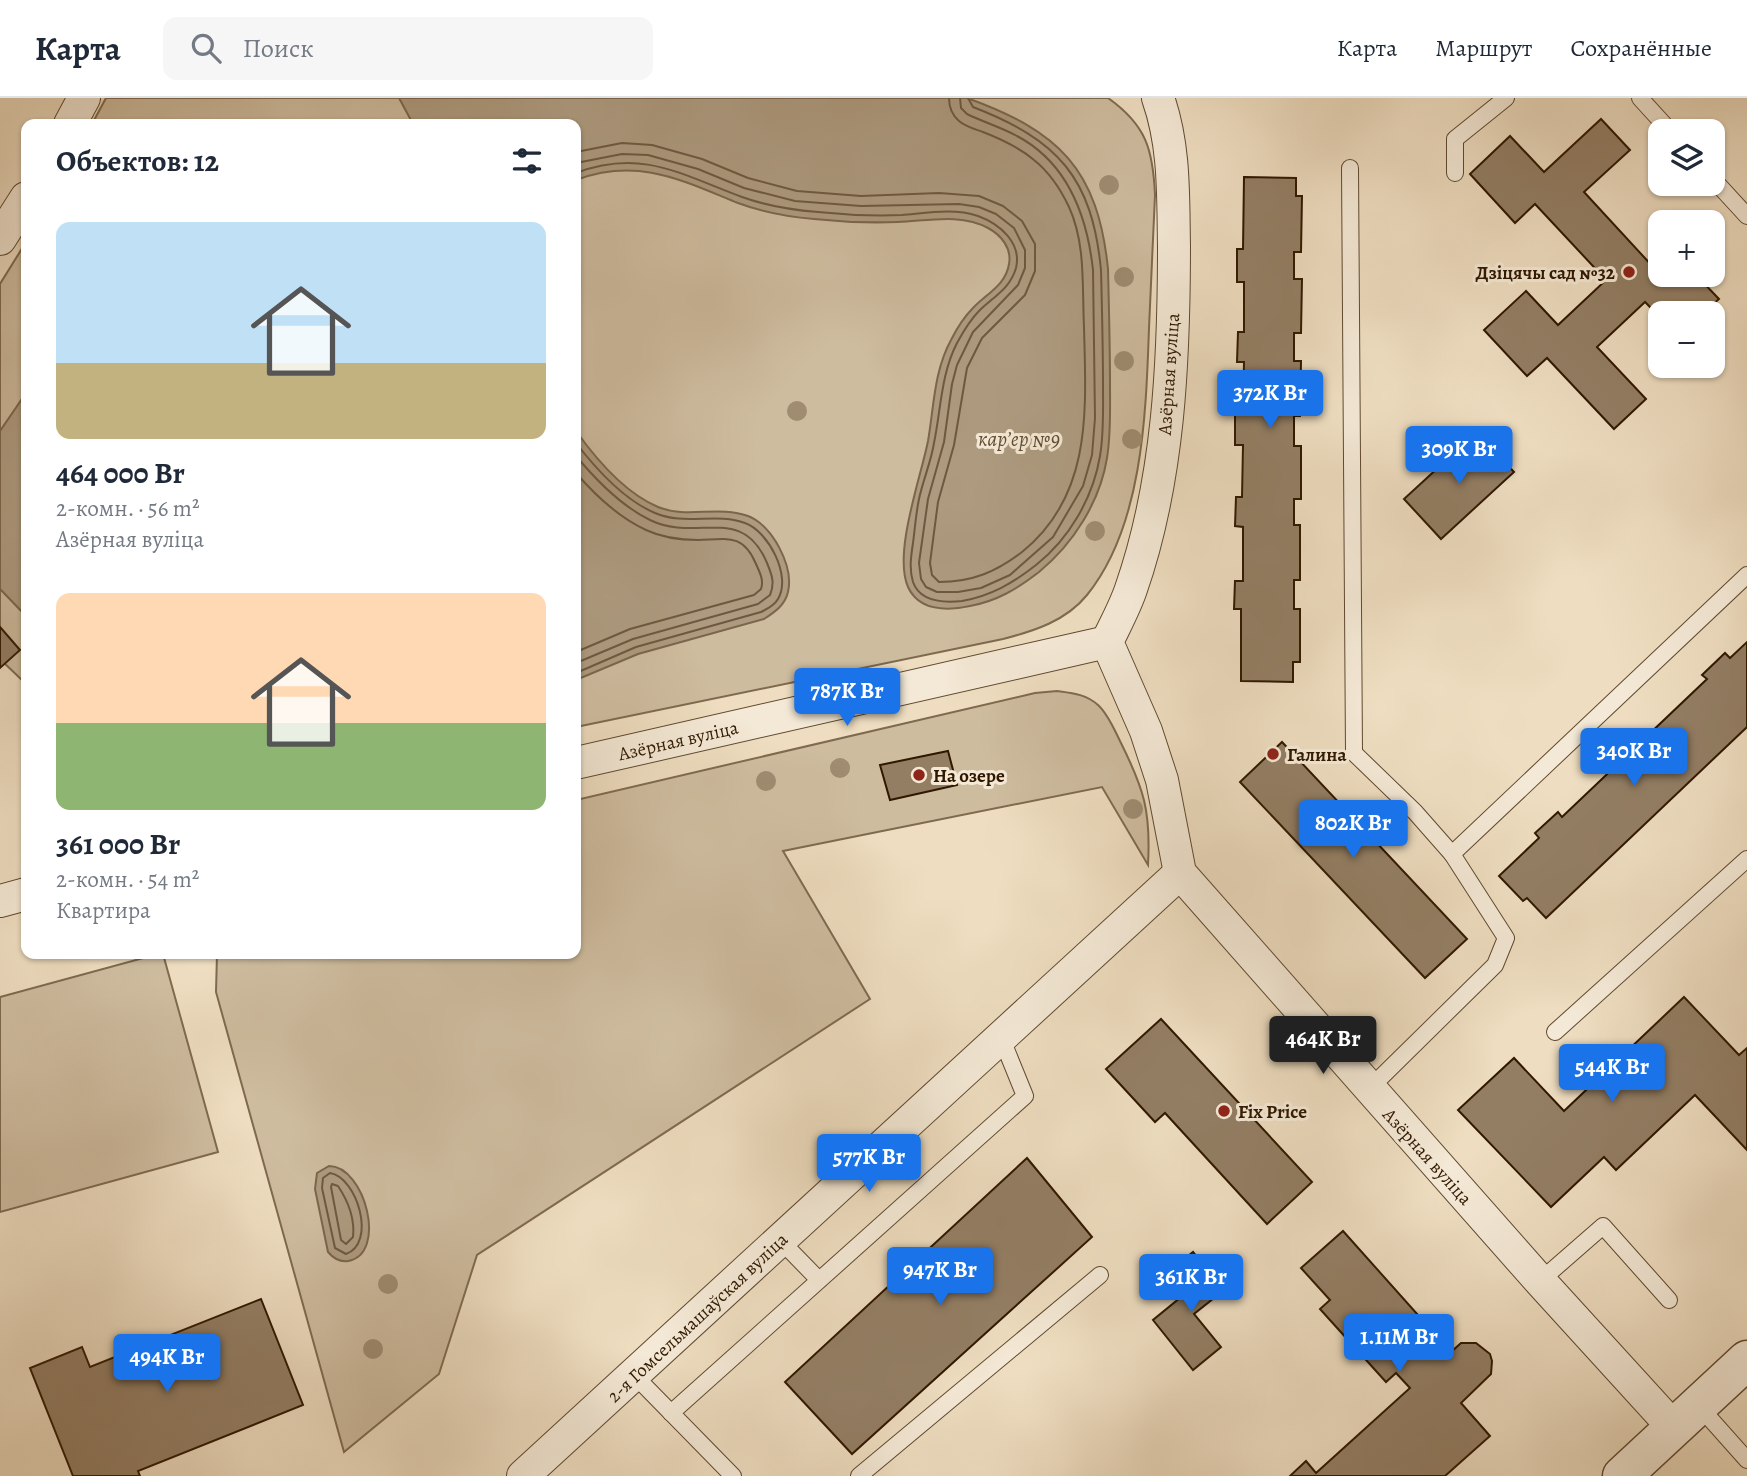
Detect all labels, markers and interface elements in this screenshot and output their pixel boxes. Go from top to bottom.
search box [163,17,653,80]
text: Карта [35,26,121,71]
icon: search [187,29,225,67]
text: Поиск [243,31,314,66]
text: Карта [1337,32,1397,64]
text: Маршрут [1435,32,1533,64]
text: Сохранённые [1571,32,1712,64]
map controls [1648,119,1725,378]
button: layers [1648,119,1725,196]
text: Объектов: 12 [56,141,219,181]
icon: filters [508,142,546,180]
button: + [1648,210,1725,287]
place label: Дзіцячы сад №32 [1475,260,1615,286]
marker: Дзіцячы сад №32 [1621,264,1637,280]
icon: home [238,268,364,394]
button: − [1648,301,1725,378]
street label: Азёрная вуліца [1152,312,1186,437]
pin: 372K Br [1205,370,1335,430]
text: 372K Br [1233,377,1307,408]
water label: карʼер №9 [978,425,1060,453]
pin: 309K Br [1394,426,1524,486]
text: 309K Br [1422,433,1496,464]
text: 464 000 Br [56,453,185,493]
text: 2-комн. · 56 m² [56,493,200,524]
text: Азёрная вуліца [56,524,204,555]
icon: home [238,639,364,765]
pin: 787K Br [782,668,912,728]
text: 787K Br [810,675,884,706]
street label: Азёрная вуліца [615,714,741,768]
pin: 340K Br [1569,728,1699,788]
text: 340K Br [1596,735,1672,766]
place label: Галина [1287,742,1348,768]
marker: Галина [1265,746,1281,762]
place label: На озере [933,763,1005,789]
marker: На озере [911,767,927,783]
pin: 802K Br [1288,800,1418,860]
text: 802K Br [1315,807,1391,838]
text: 361 000 Br [56,824,180,864]
text: 2-комн. · 54 m² [56,864,199,895]
text: Квартира [56,895,151,926]
pin: 464K Br [1258,1016,1388,1076]
text: 464K Br [1285,1023,1361,1054]
pin: 544K Br [1547,1044,1677,1104]
text: 544K Br [1575,1051,1649,1082]
place label: Fix Price [1238,1099,1307,1125]
street label: Азёрная вуліца [1376,1102,1478,1211]
marker: Fix Price [1216,1103,1232,1119]
pin: 577K Br [804,1134,934,1194]
text: 577K Br [833,1141,905,1172]
street label: 2-я Гомсельмашаўская вуліца [602,1227,794,1409]
pin: 947K Br [875,1248,1005,1307]
text: 947K Br [903,1254,977,1285]
pin: 361K Br [1126,1254,1256,1314]
text: 361K Br [1155,1261,1227,1292]
pin: 1.11M Br [1327,1314,1471,1374]
text: 1.11M Br [1360,1321,1438,1352]
pin: 494K Br [102,1334,232,1394]
text: 494K Br [129,1341,205,1372]

